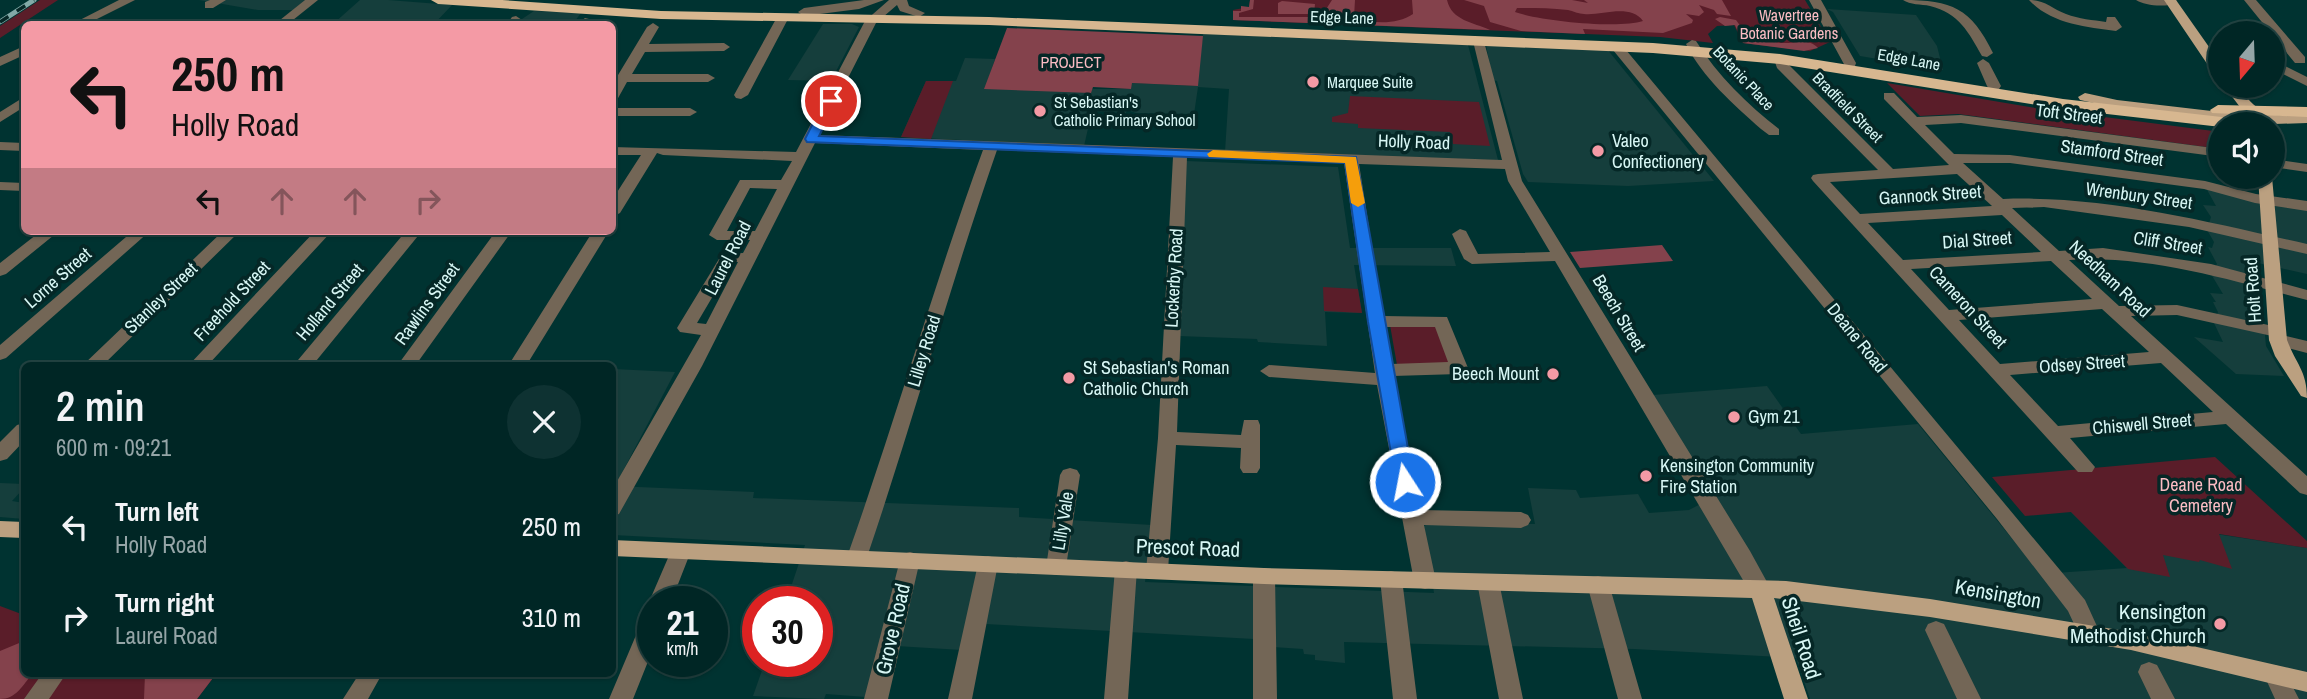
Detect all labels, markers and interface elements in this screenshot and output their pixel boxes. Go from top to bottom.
park label: Wavertree Botanic Gardens [1740,4,1838,44]
street label: Edge Lane [1310,5,1374,29]
north arrow [2208,21,2286,98]
map controls [2208,21,2285,189]
text: 250 m [171,40,285,106]
street label: Botanic Place [1708,41,1780,115]
street label: Edge Lane [1876,43,1942,75]
icon: left [56,49,147,140]
park label: PROJECT [1040,51,1102,73]
street label: Bradfield Street [1808,67,1888,147]
pin [801,71,861,131]
place label: Marquee Suite [1327,71,1413,93]
marker: Marquee Suite [1305,74,1321,90]
icon: arrive [812,82,850,120]
place label: St Sebastian's Catholic Primary School [1054,91,1196,131]
street label: Toft Street [2034,97,2104,130]
text: Holly Road [171,103,299,146]
marker: St Sebastian's Catholic Primary School [1032,103,1048,119]
button: sound [2208,112,2285,189]
street label: Holly Road [1378,128,1451,155]
place label: Valeo Confectionery [1612,128,1705,174]
street label: Stamford Street [2059,133,2165,172]
marker: Valeo Confectionery [1590,143,1606,159]
street label: Wrenbury Street [2084,176,2194,215]
street label: Gannock Street [1878,178,1982,211]
icon: left [190,182,228,220]
icon: ahead [263,182,301,220]
icon: ahead [336,182,374,220]
icon: right [409,182,447,220]
street label: Laurel Road [698,216,757,299]
street label: Dial Street [1941,225,2013,254]
street label: Cliff Street [2132,225,2204,260]
street label: Lockerby Road [1158,228,1189,328]
street label: Needham Road [2064,234,2157,323]
street label: Lorne Street [19,242,97,314]
street label: Freehold Street [188,255,275,346]
street label: Stanley Street [119,256,203,339]
street label: Holt Road [2238,256,2267,324]
street label: Holland Street [290,258,369,346]
street label: Rawlins Street [388,258,465,350]
street label: Cameron Street [1924,260,2013,353]
street label: Beech Street [1587,270,1652,356]
street label: Deane Road [1822,298,1893,378]
street label: Lilley Road [901,312,946,390]
street label: Odsey Street [2038,348,2126,379]
place label: St Sebastian's Roman Catholic Church [1083,355,1229,401]
place label: Beech Mount [1452,361,1539,386]
marker: Beech Mount [1545,366,1561,382]
marker: St Sebastian's Roman Catholic Church [1061,370,1077,386]
text: 2 min [56,378,145,434]
button: close [507,385,581,459]
place label: Gym 21 [1748,404,1800,429]
street label: Chiswell Street [2091,407,2192,440]
marker: Gym 21 [1726,409,1742,425]
text: 600 m · 09:21 [56,432,171,463]
position arrow [1368,445,1442,519]
place label: Kensington Community Fire Station [1660,453,1815,499]
marker: Kensington Community Fire Station [1638,468,1654,484]
park label: Deane Road Cemetery [2160,472,2242,518]
street label: Lilly Vale [1046,490,1079,552]
text: Turn left [115,494,199,529]
icon: left [56,508,94,546]
text: 250 m [522,509,581,544]
text: Holly Road [115,529,207,560]
street label: Prescot Road [1135,531,1241,564]
street label: Kensington [1953,572,2044,615]
street label: Grove Road [868,580,917,677]
text: Turn right [115,585,214,620]
speed limit sign: 30 [742,586,833,677]
street label: Sheil Road [1775,593,1828,683]
place label: Kensington Methodist Church [2070,597,2206,650]
icon: right [56,599,94,637]
text: 21 [667,599,698,646]
text: 310 m [522,600,581,635]
marker: Kensington Methodist Church [2212,616,2228,632]
text: Laurel Road [115,620,218,651]
text: km/h [667,636,699,661]

